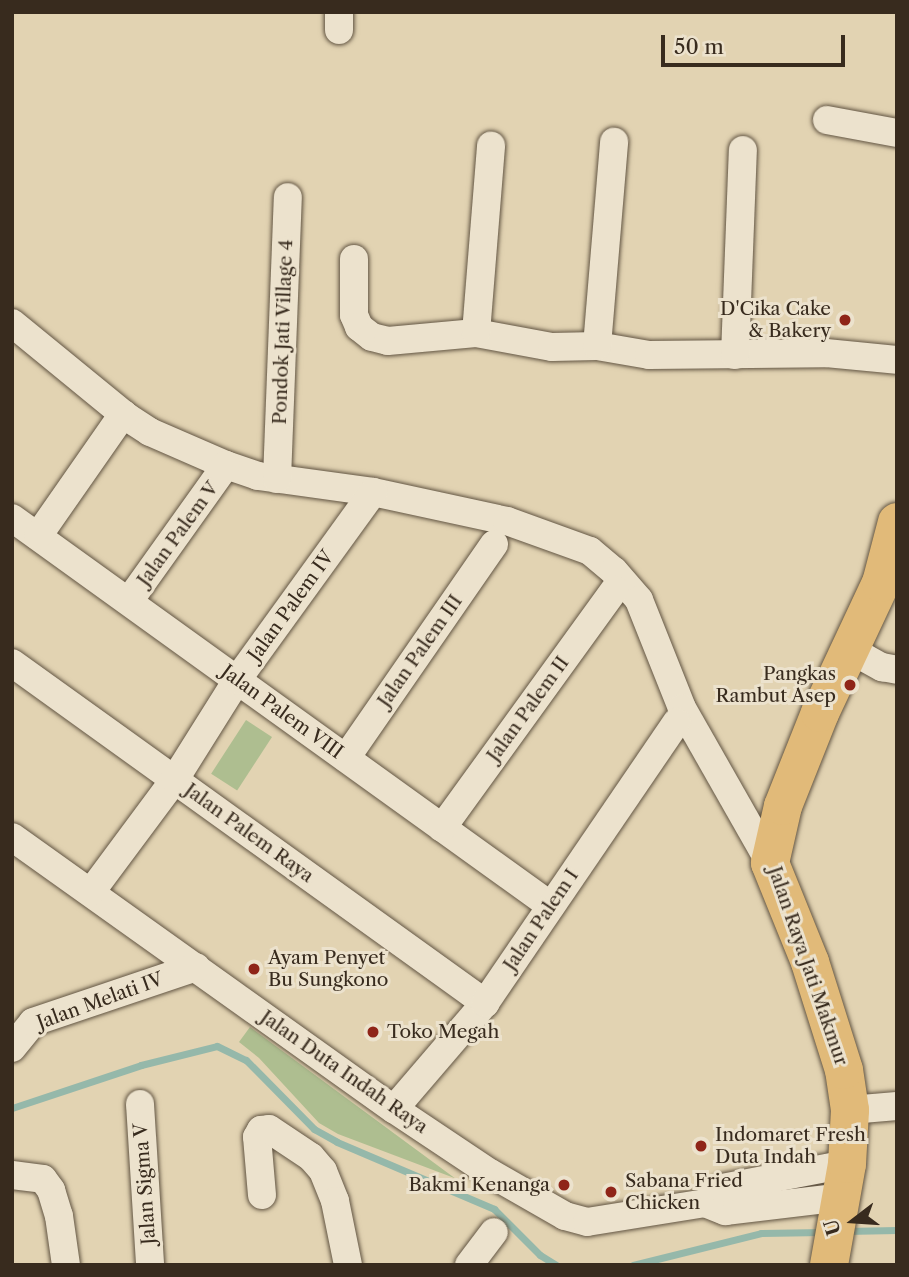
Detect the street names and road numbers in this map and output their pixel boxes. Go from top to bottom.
street label: Pondok Jati Village 4 [268,238,298,426]
street label: Jalan Palem V [132,477,224,591]
street label: Jalan Palem IV [243,546,339,666]
street label: Jalan Palem III [373,590,467,712]
street label: Jalan Palem II [482,652,574,766]
street label: Jalan Palem VIII [216,660,348,764]
street label: Jalan Palem Raya [180,779,318,887]
street label: Jalan Raya Jati Makmur [763,863,853,1069]
street label: Jalan Palem I [499,865,583,975]
street label: Jalan Melati IV [34,968,166,1034]
street label: Jalan Duta Indah Raya [256,1006,432,1138]
street label: Jalan Sigma V [129,1122,161,1246]

